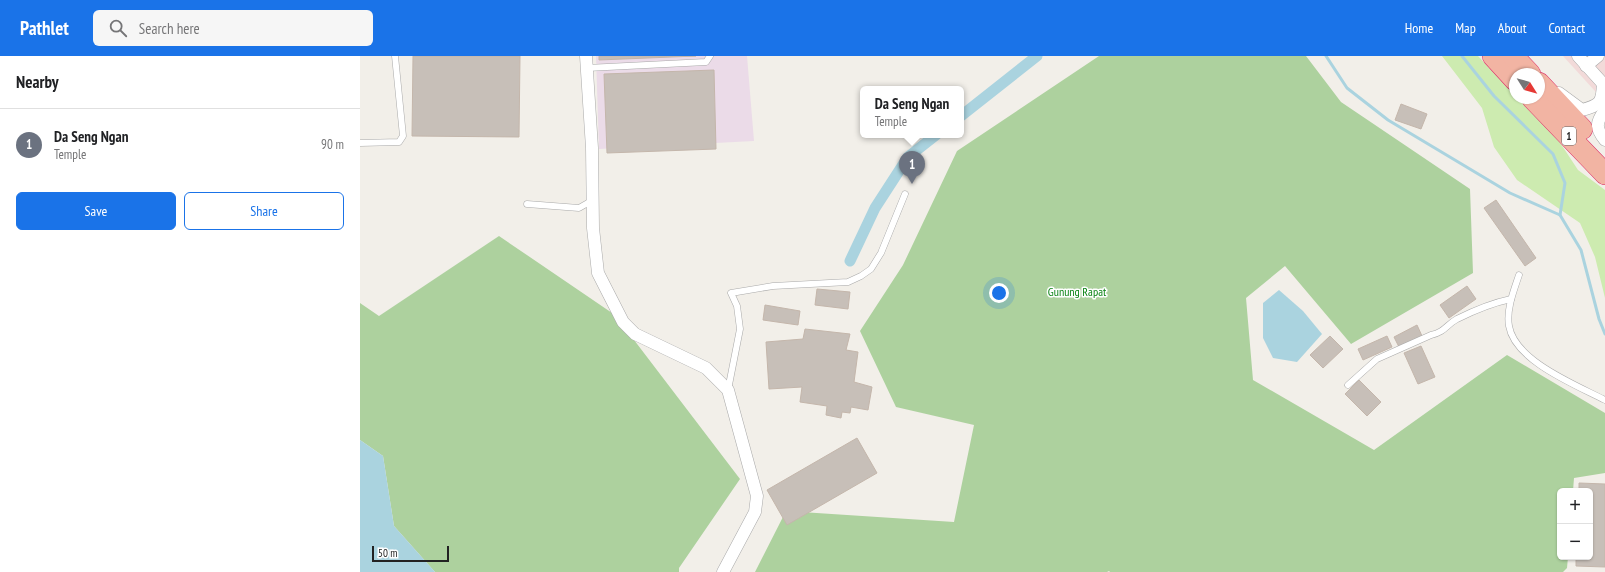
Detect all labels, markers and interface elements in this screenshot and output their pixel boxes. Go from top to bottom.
search box [93,10,373,46]
text: Pathlet [20,16,69,40]
icon: search [107,17,129,39]
text: Search here [139,19,200,38]
text: Home [1405,19,1433,37]
text: Map [1455,19,1476,37]
text: About [1498,19,1527,37]
text: Contact [1549,19,1585,37]
north arrow [1509,68,1545,104]
text: Nearby [16,71,59,93]
popup [860,86,964,138]
text: Da Seng Ngan [875,94,949,113]
text: Temple [875,113,907,130]
text: Da Seng Ngan [54,127,128,146]
road number: 1 [1562,127,1576,145]
text: 1 [26,136,32,153]
text: 90 m [321,136,344,153]
text: Temple [54,146,86,163]
pin: 1 [899,151,925,184]
button: Save [16,192,176,230]
button: Share [184,192,344,230]
your location [989,283,1009,303]
park label: Gunung Rapat [1048,284,1107,299]
map controls [1557,488,1593,560]
button: + [1557,488,1593,524]
button: − [1557,524,1593,560]
scale bar [372,544,449,563]
text: 50 m [378,546,397,560]

